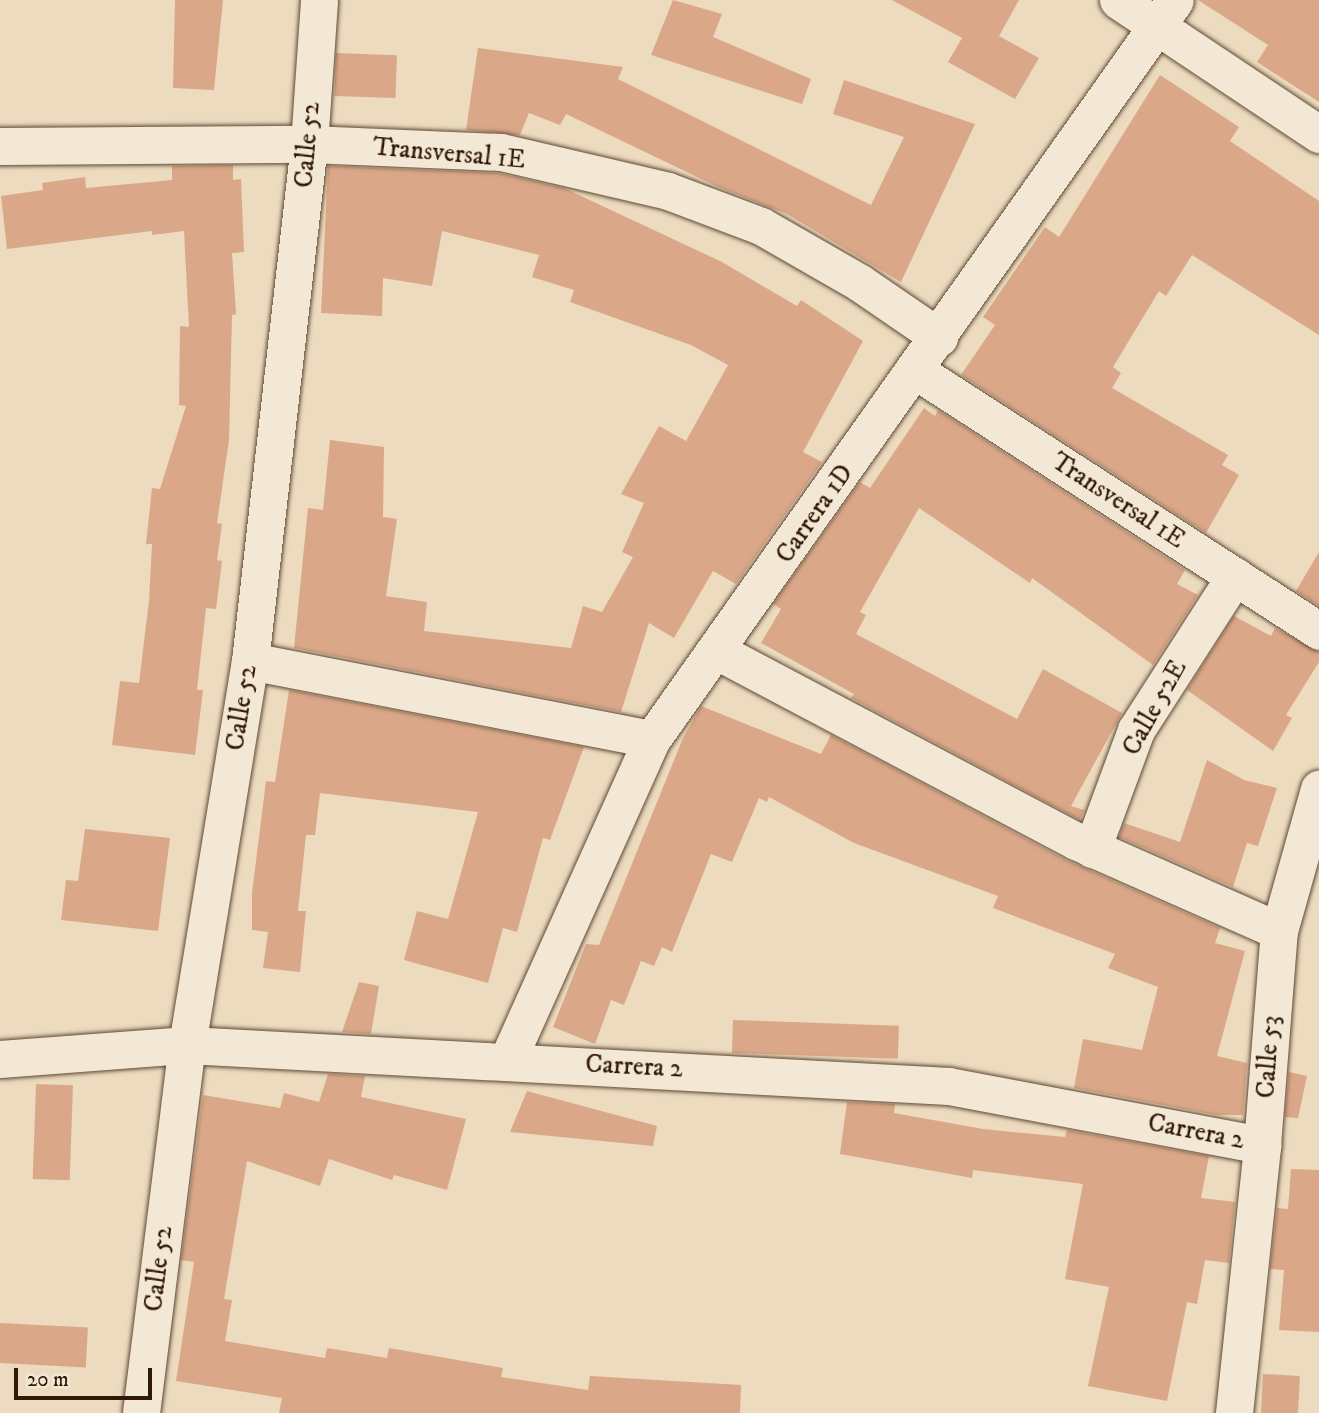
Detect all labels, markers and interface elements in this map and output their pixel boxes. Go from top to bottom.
street label: Calle 52 [289,101,327,189]
street label: Transversal 1E [371,132,527,176]
street label: Transversal 1E [1045,446,1191,556]
street label: Carrera 1D [770,458,860,570]
street label: Calle 52E [1116,655,1194,761]
street label: Calle 52 [220,663,264,753]
street label: Calle 53 [1251,1015,1287,1099]
street label: Carrera 2 [584,1049,684,1085]
street label: Carrera 2 [1145,1107,1247,1157]
street label: Calle 52 [138,1224,180,1314]
scale bar [18,1354,156,1398]
text: 20 m [27,1367,69,1393]

